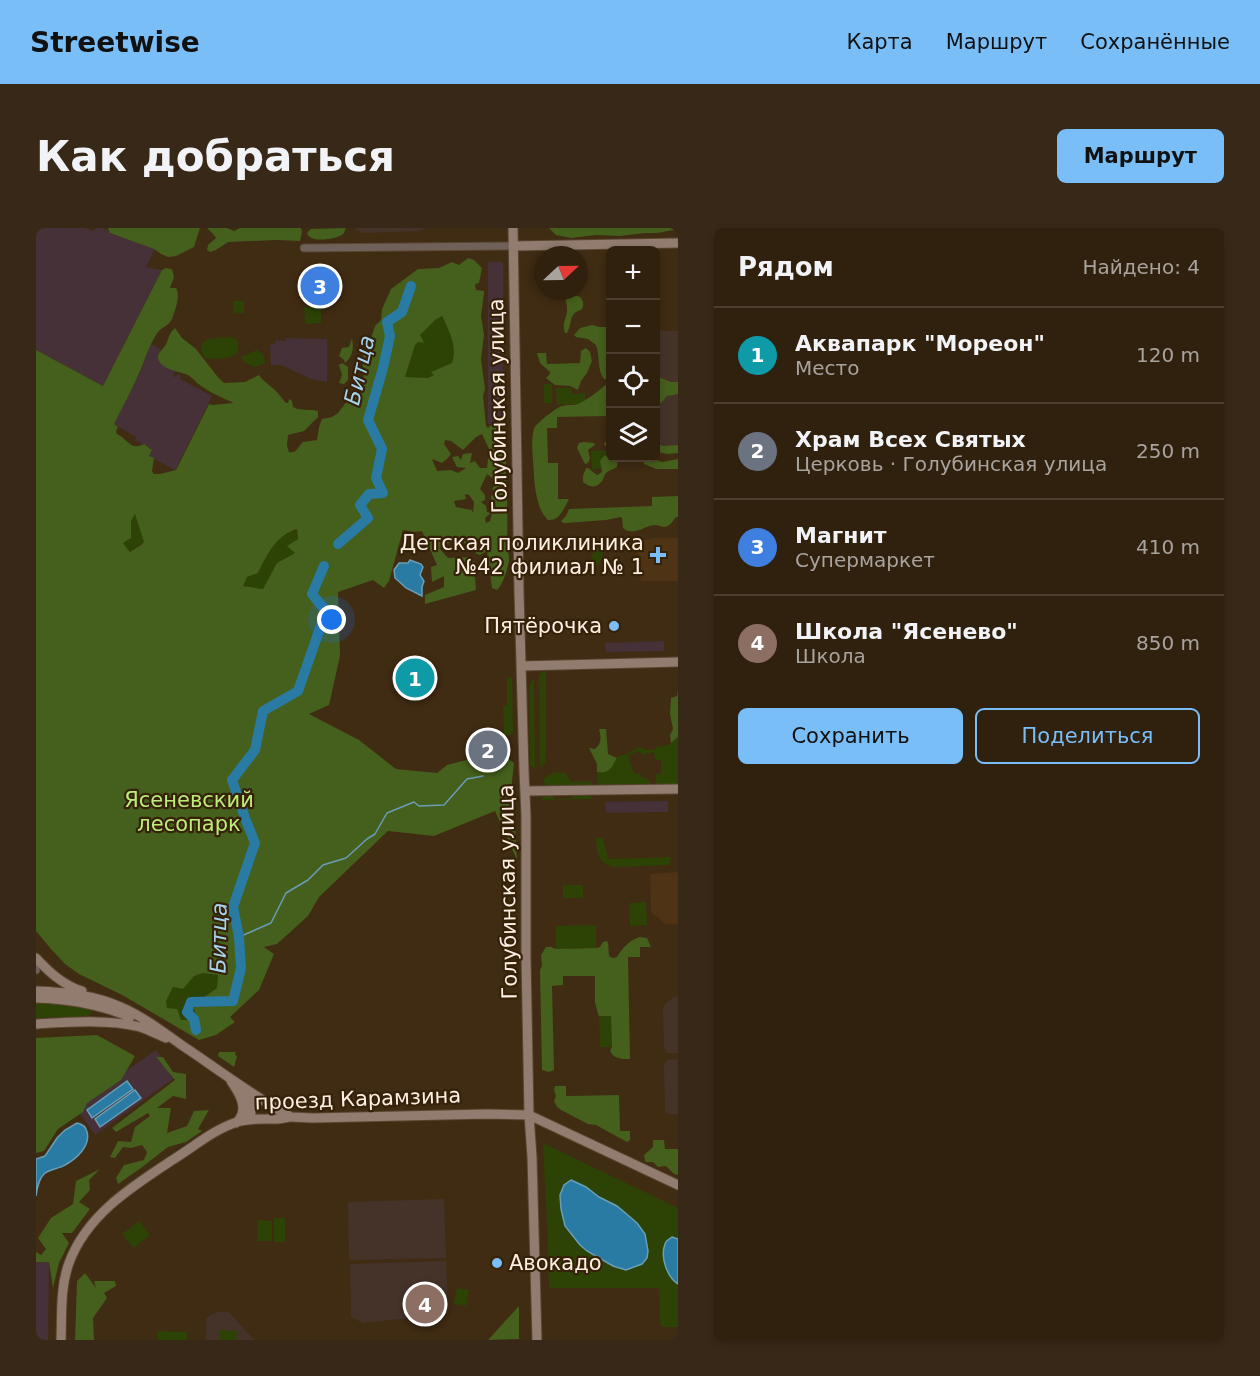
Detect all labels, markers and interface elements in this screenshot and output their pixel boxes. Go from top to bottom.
text: Streetwise [30,26,200,59]
text: Карта [847,30,913,54]
text: Маршрут [946,30,1047,54]
text: Сохранённые [1080,30,1230,54]
button: Маршрут [1057,129,1224,183]
text: Как добраться [36,132,395,181]
north arrow [534,246,588,300]
map controls [606,246,660,462]
button: + [606,246,660,300]
text: Рядом [738,252,834,282]
text: Найдено: 4 [1082,255,1200,279]
pin: 3 [300,264,340,308]
street label: Голубинская улица [484,298,512,514]
button: − [606,300,660,354]
text: Аквапарк "Мореон" [795,331,1045,356]
water label: Битца [339,333,380,407]
text: 1 [751,343,764,367]
text: 120 m [1136,343,1200,367]
button: locate [606,354,660,408]
text: Место [795,356,859,380]
button: layers [606,408,660,462]
text: Храм Всех Святых [795,427,1026,452]
text: 2 [751,439,764,463]
text: 250 m [1136,439,1200,463]
text: Церковь · Голубинская улица [795,452,1107,476]
text: Магнит [795,523,887,548]
place label: Детская поликлиника №42 филиал № 1 [400,531,644,579]
text: 3 [751,535,764,559]
text: 410 m [1136,535,1200,559]
marker: Детская поликлиника №42 филиал № 1 [649,546,667,564]
text: Супермаркет [795,548,935,572]
your location [317,605,346,634]
place label: Пятёрочка [484,614,602,638]
marker: Пятёрочка [607,619,621,633]
text: Школа "Ясенево" [795,619,1018,644]
text: 4 [751,631,764,655]
text: 850 m [1136,631,1200,655]
text: Школа [795,644,866,668]
pin: 1 [396,656,434,700]
button: Сохранить [738,708,963,764]
button: Поделиться [975,708,1200,764]
pin: 2 [468,728,508,772]
street label: Голубинская улица [494,784,522,1000]
park label: Ясеневский лесопарк [124,788,254,836]
water label: Битца [205,902,232,974]
street label: проезд Карамзина [254,1083,462,1115]
place label: Авокадо [509,1251,602,1275]
marker: Авокадо [490,1256,504,1270]
pin: 4 [406,1282,444,1326]

